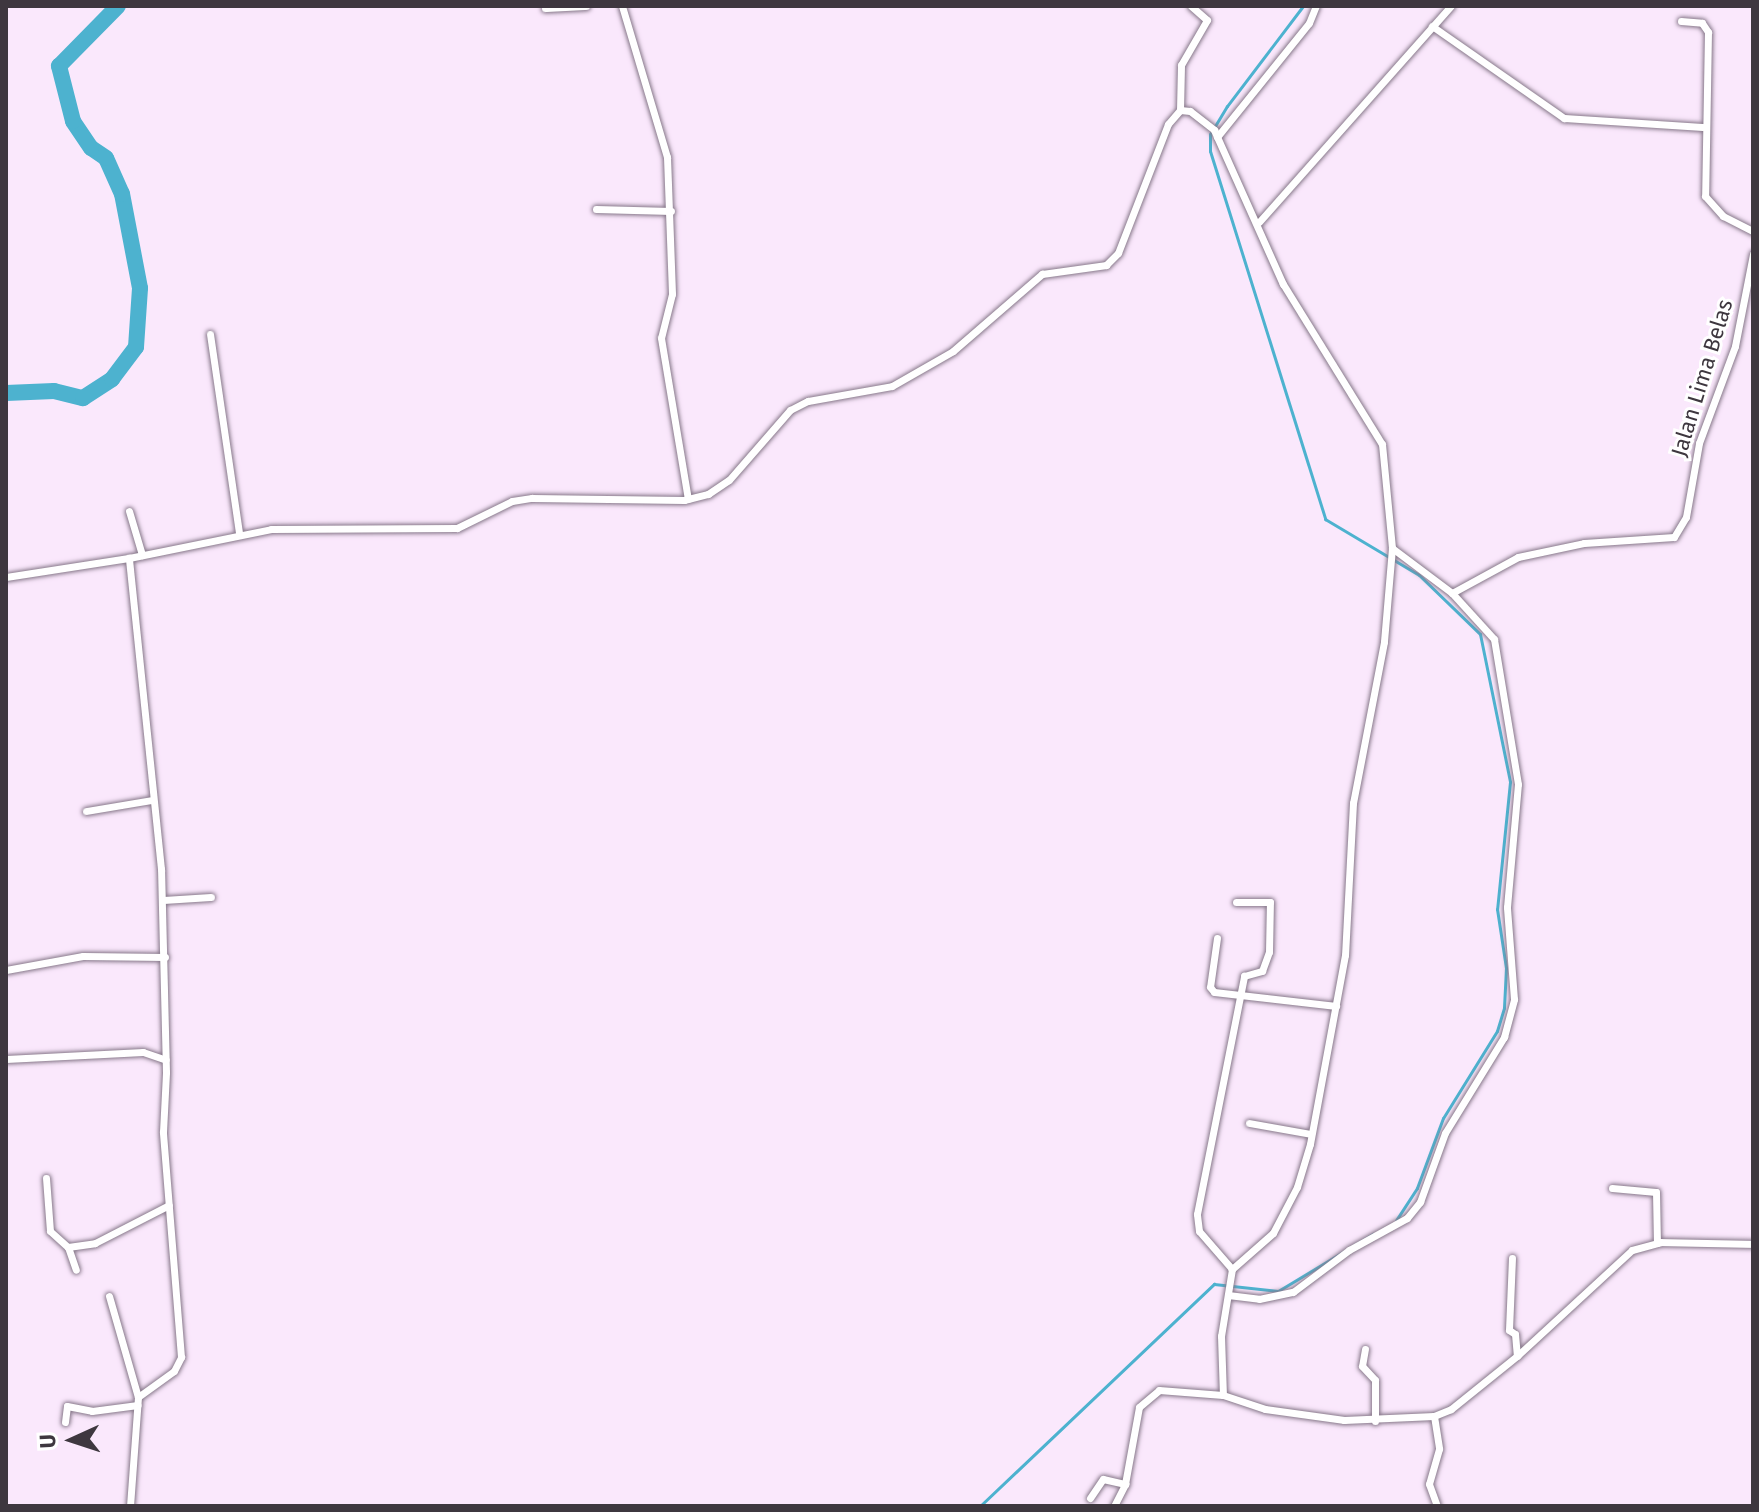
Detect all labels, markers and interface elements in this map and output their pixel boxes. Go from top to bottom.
street label: Jalan Lima Belas [1666,296,1738,460]
north arrow [32,1400,112,1480]
text: U [34,1433,61,1449]

